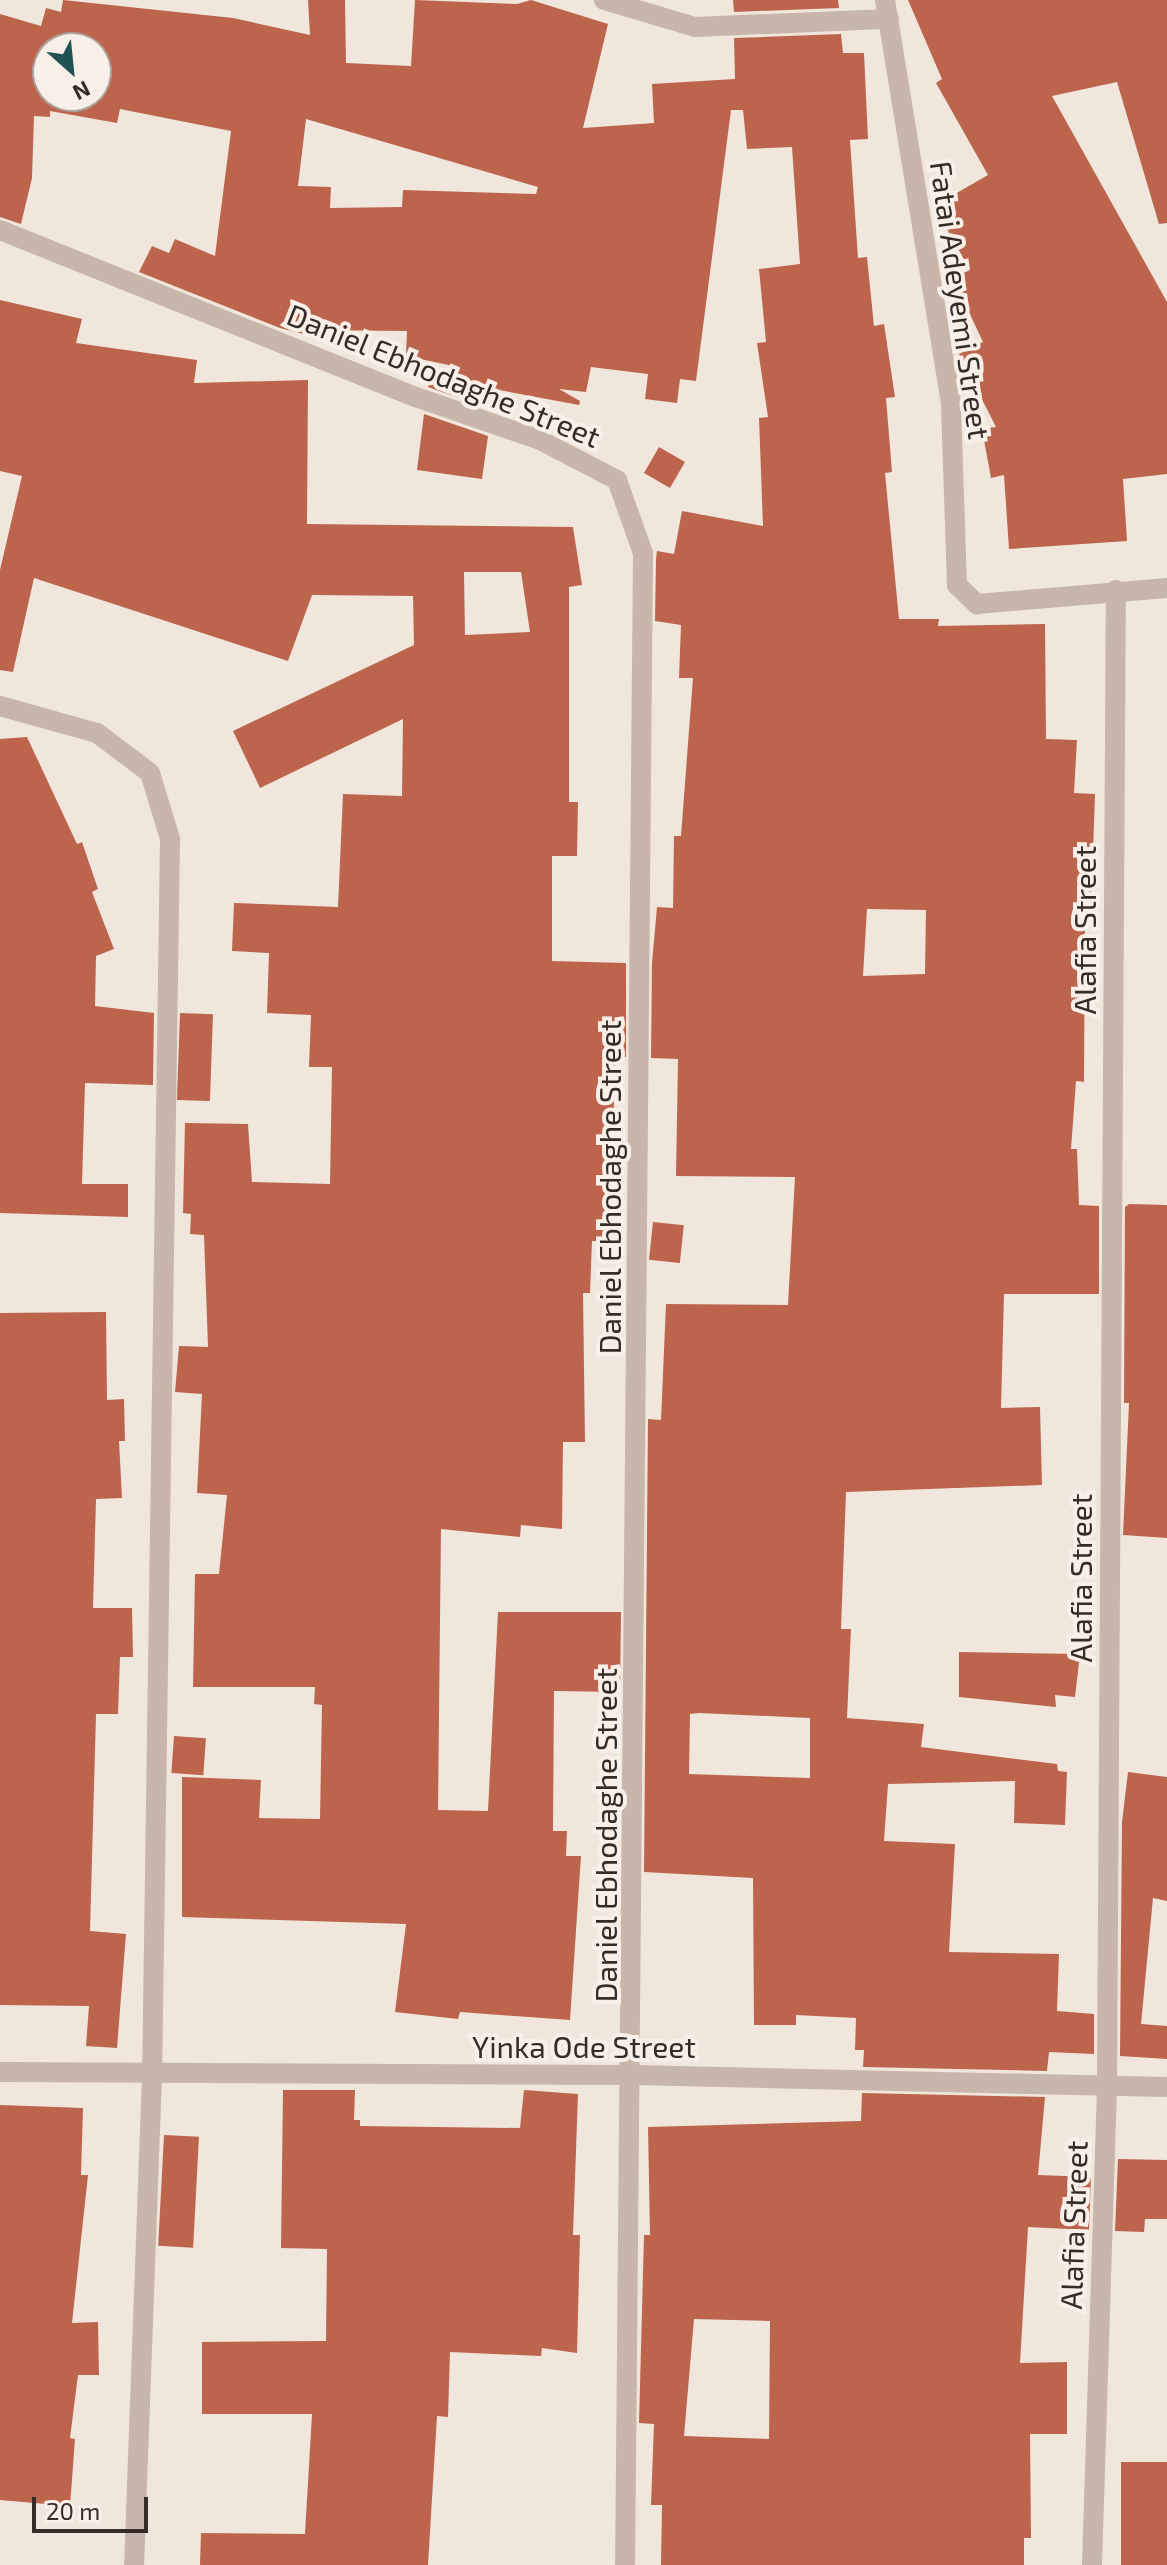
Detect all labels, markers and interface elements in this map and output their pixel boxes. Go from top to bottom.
north arrow [32,32,112,112]
text: N [69,76,95,107]
street label: Fatai Adeyemi Street [924,158,998,442]
street label: Daniel Ebhodaghe Street [282,296,606,454]
street label: Alafia Street [1066,846,1102,1014]
street label: Daniel Ebhodaghe Street [591,1019,627,1355]
street label: Alafia Street [1062,1494,1098,1662]
street label: Daniel Ebhodaghe Street [587,1667,623,2003]
street label: Yinka Ode Street [472,2028,696,2064]
street label: Alafia Street [1052,2140,1094,2310]
scale bar [36,2481,152,2531]
text: 20 m [46,2496,100,2525]

